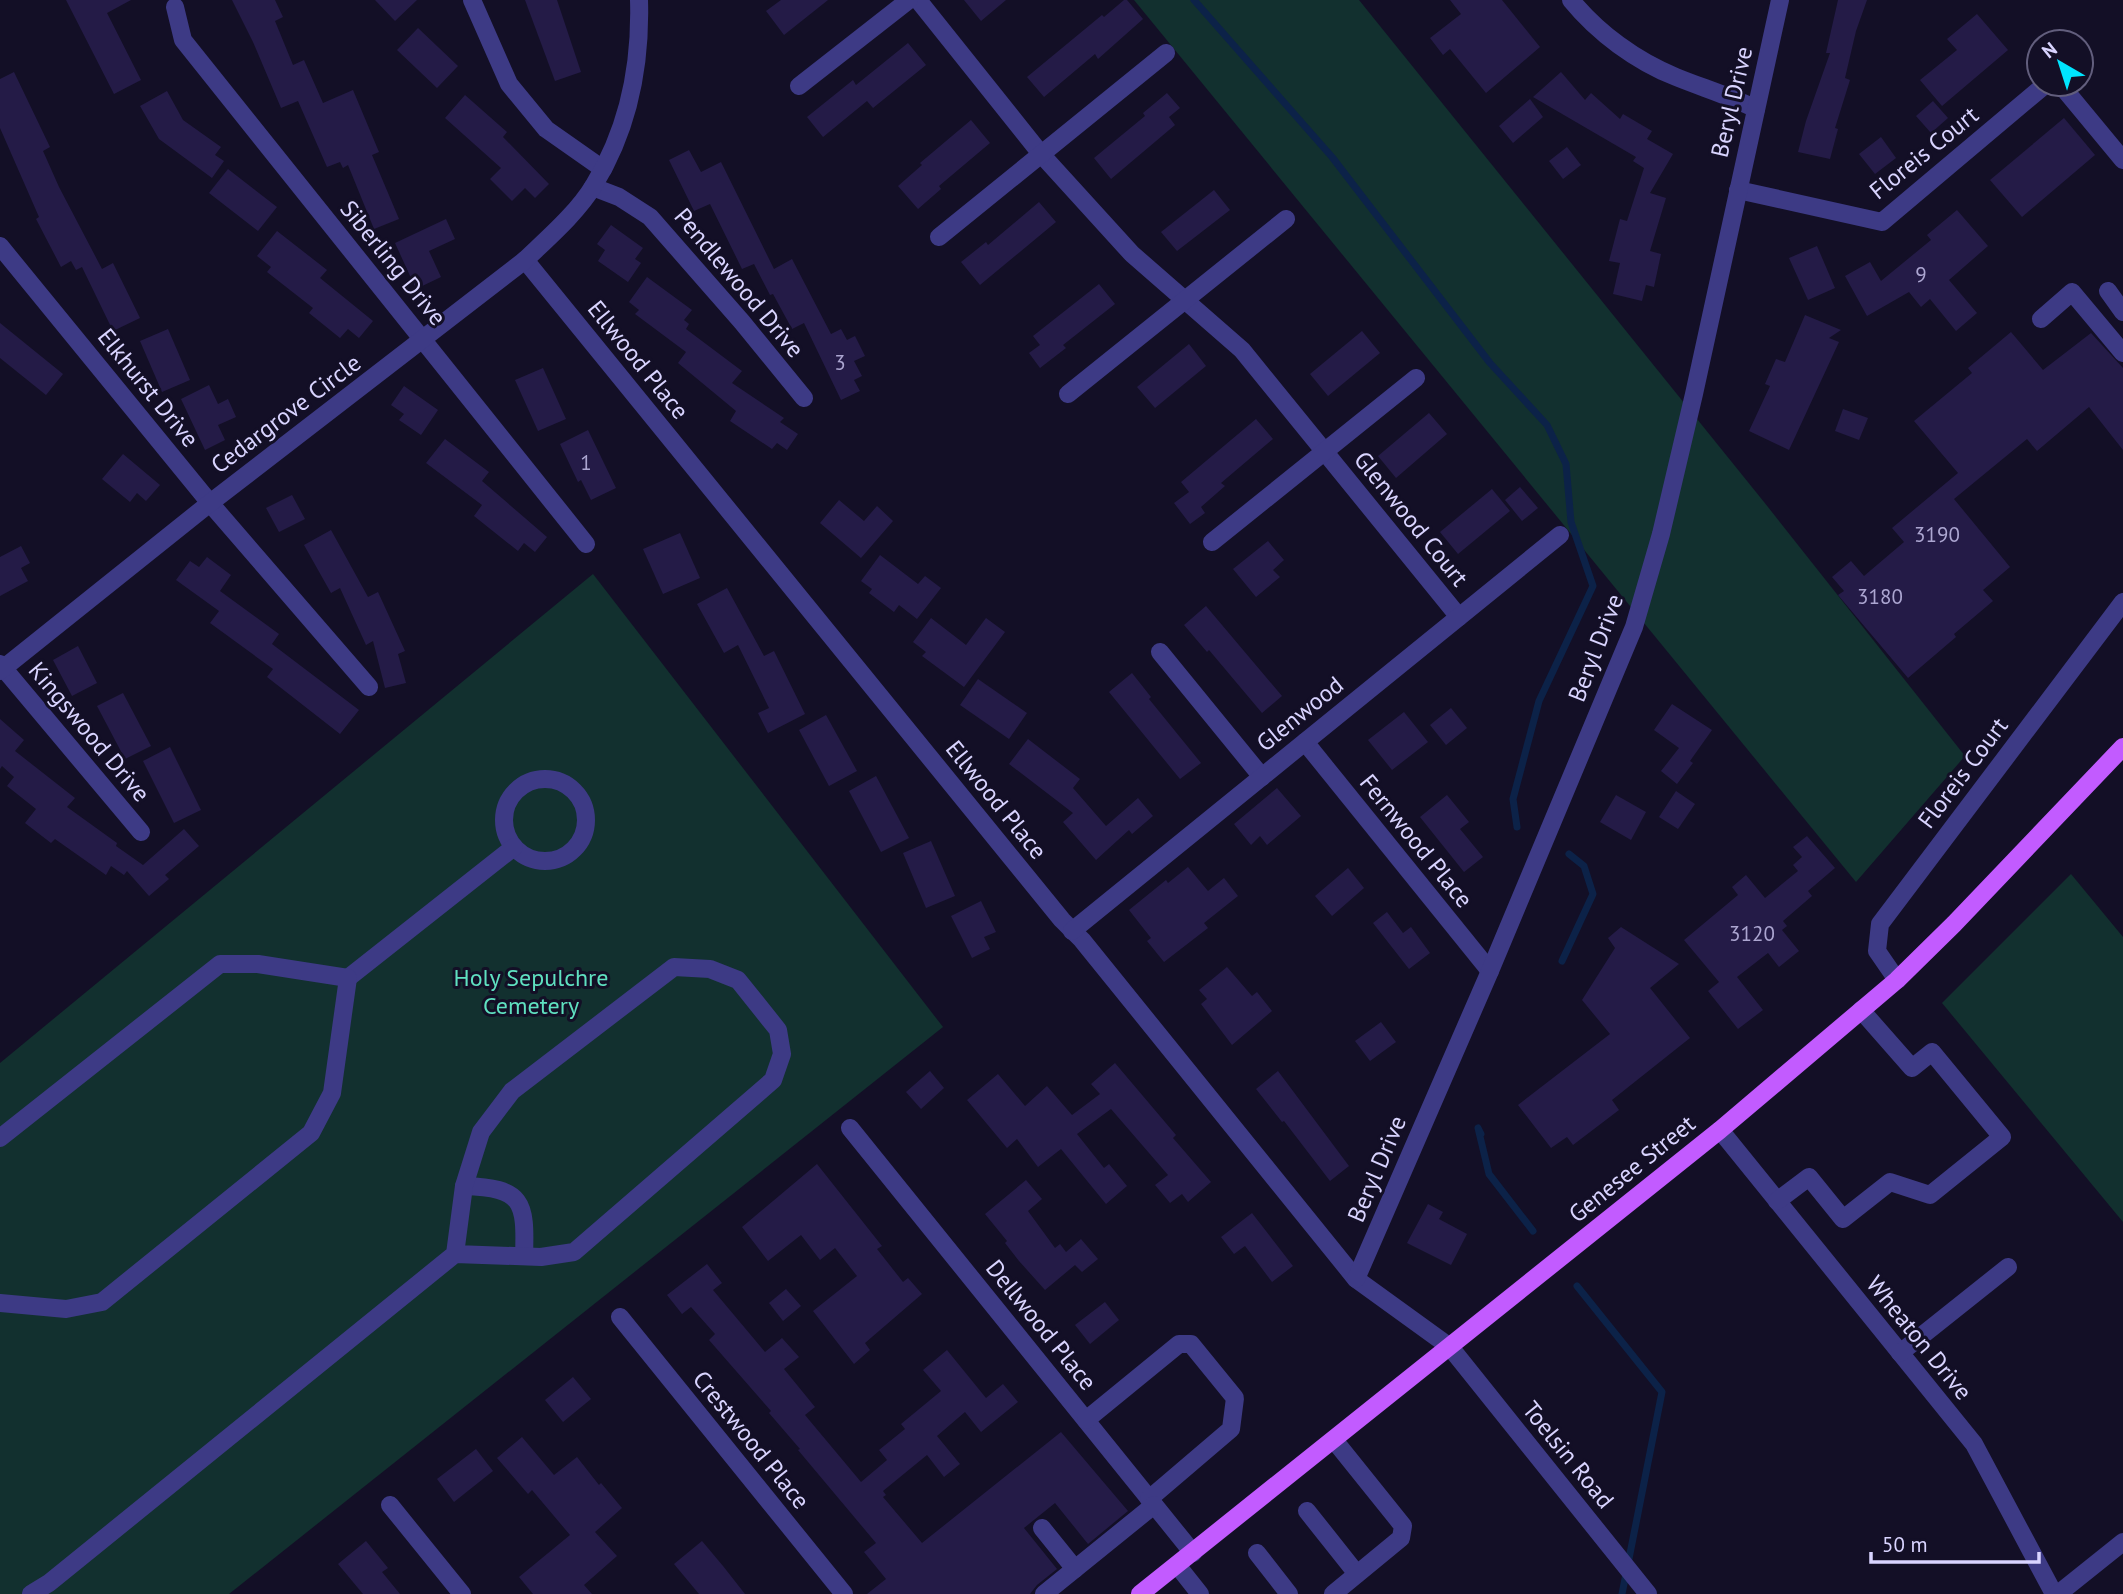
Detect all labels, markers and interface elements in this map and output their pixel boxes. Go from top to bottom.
north arrow [2025,28,2095,98]
text: N [2037,37,2062,63]
street label: Beryl Drive [1704,43,1759,160]
street label: Floreis Court [1863,99,1984,206]
street label: Siberling Drive [333,194,453,332]
street label: Pendlewood Drive [668,201,811,364]
house number: 9 [1915,261,1927,288]
street label: Ellwood Place [581,294,696,425]
street label: Elkhurst Drive [91,322,206,453]
street label: Cedargrove Circle [205,347,367,480]
house number: 3 [834,349,846,376]
street label: Glenwood Court [1347,445,1475,593]
house number: 1 [580,449,592,476]
house number: 3190 [1914,521,1960,548]
house number: 3180 [1857,583,1903,610]
street label: Beryl Drive [1561,590,1630,706]
street label: Kingswood Drive [22,655,157,808]
street label: Glenwood [1250,669,1349,758]
street label: Floreis Court [1911,711,2014,834]
street label: Ellwood Place [939,734,1054,865]
street label: Fernwood Place [1353,768,1480,914]
house number: 3120 [1729,920,1775,947]
park label: Holy Sepulchre Cemetery [454,962,608,1021]
street label: Genesee Street [1562,1108,1701,1229]
street label: Beryl Drive [1340,1111,1413,1227]
street label: Dellwood Place [979,1253,1104,1396]
street label: Wheaton Drive [1860,1269,1979,1406]
street label: Crestwood Place [686,1364,817,1515]
street label: Toelsin Road [1516,1395,1621,1515]
scale bar [1871,1520,2039,1564]
text: 50 m [1882,1531,1928,1558]

